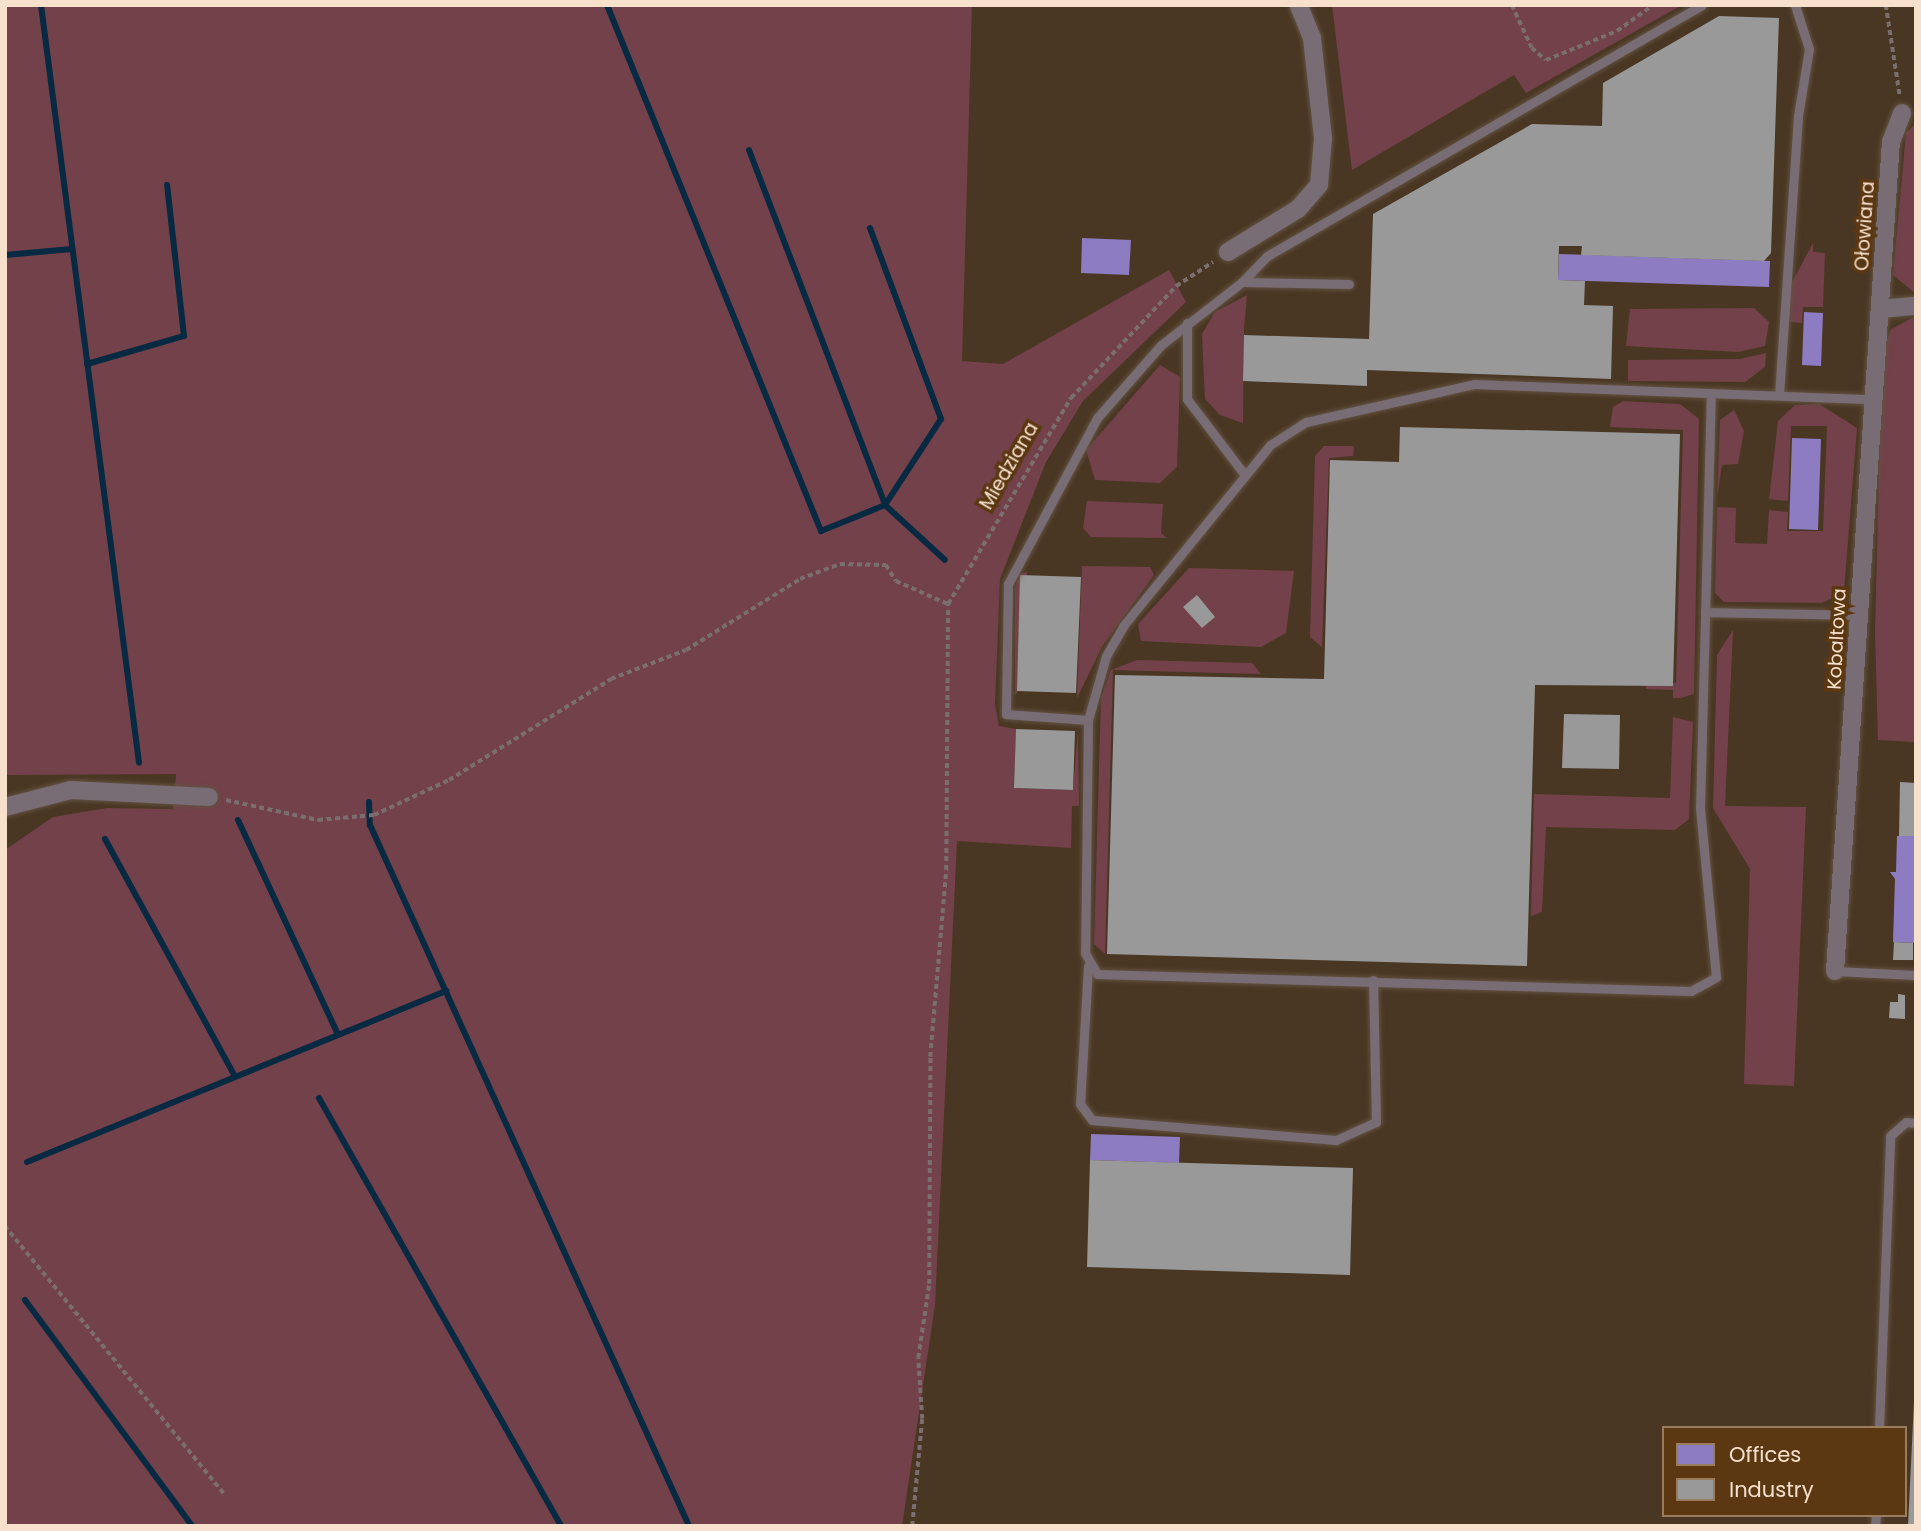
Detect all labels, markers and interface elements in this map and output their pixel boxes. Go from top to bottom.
street label: Ołowiana [1850,180,1880,272]
street label: Miedziana [975,418,1043,514]
street label: Kobaltowa [1823,588,1851,690]
legend [1662,1426,1907,1517]
text: Offices [1729,1440,1801,1469]
text: Industry [1729,1475,1814,1504]

